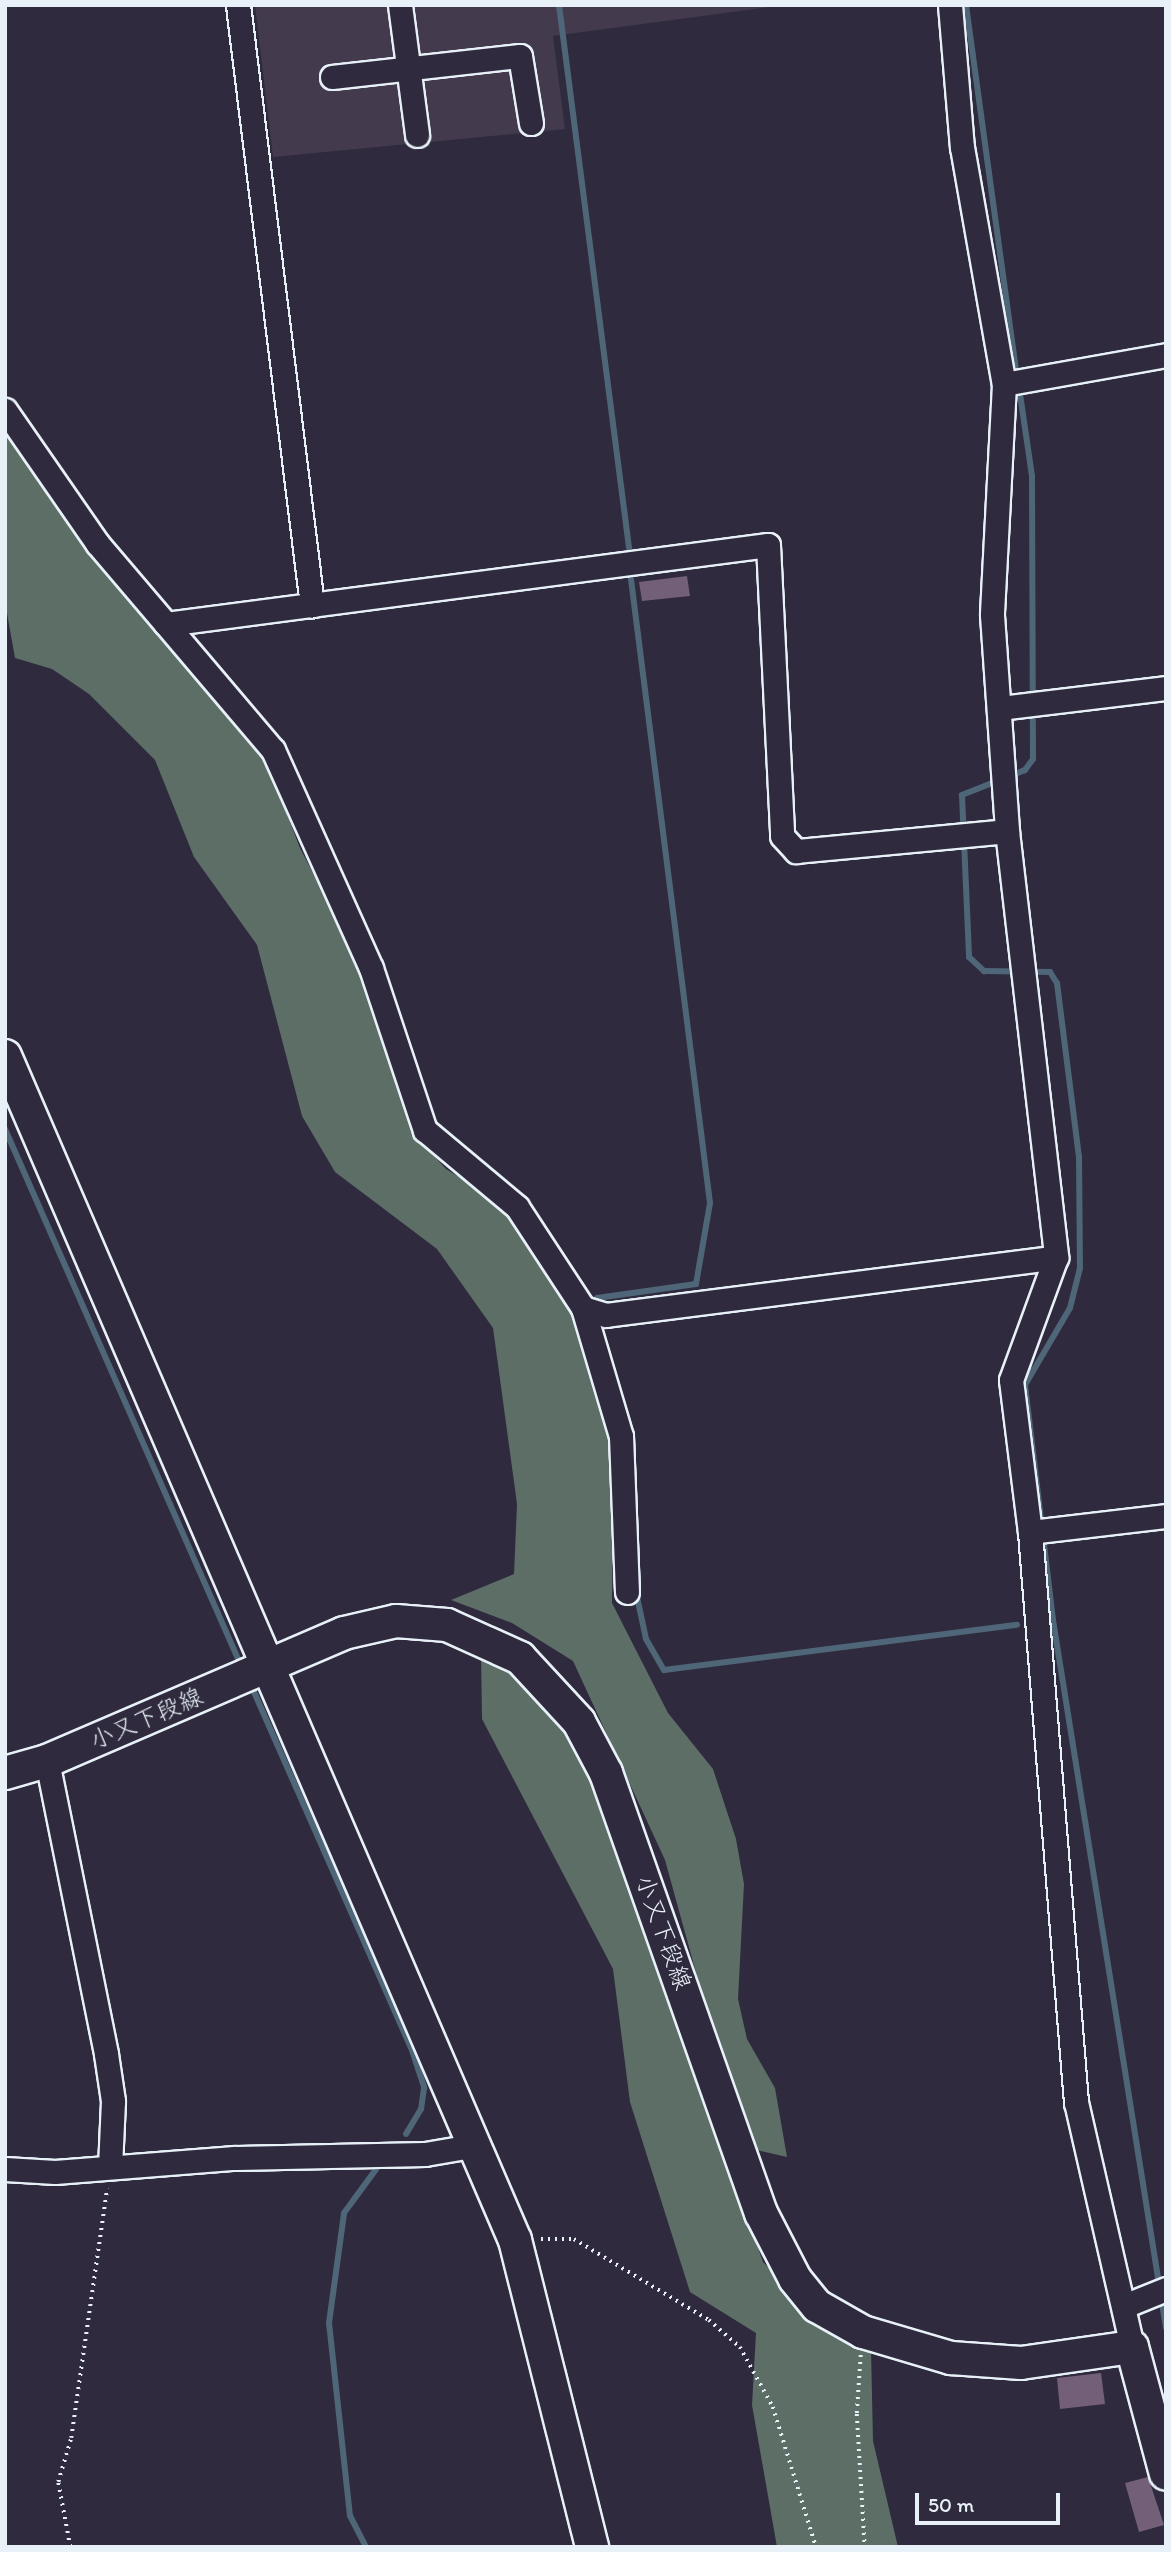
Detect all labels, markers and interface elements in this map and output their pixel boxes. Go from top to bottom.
street label: 小又下段線 [85,1681,207,1755]
street label: 小又下段線 [630,1871,698,1993]
scale bar [919,2478,1064,2522]
text: 50 m [928,2492,974,2517]

